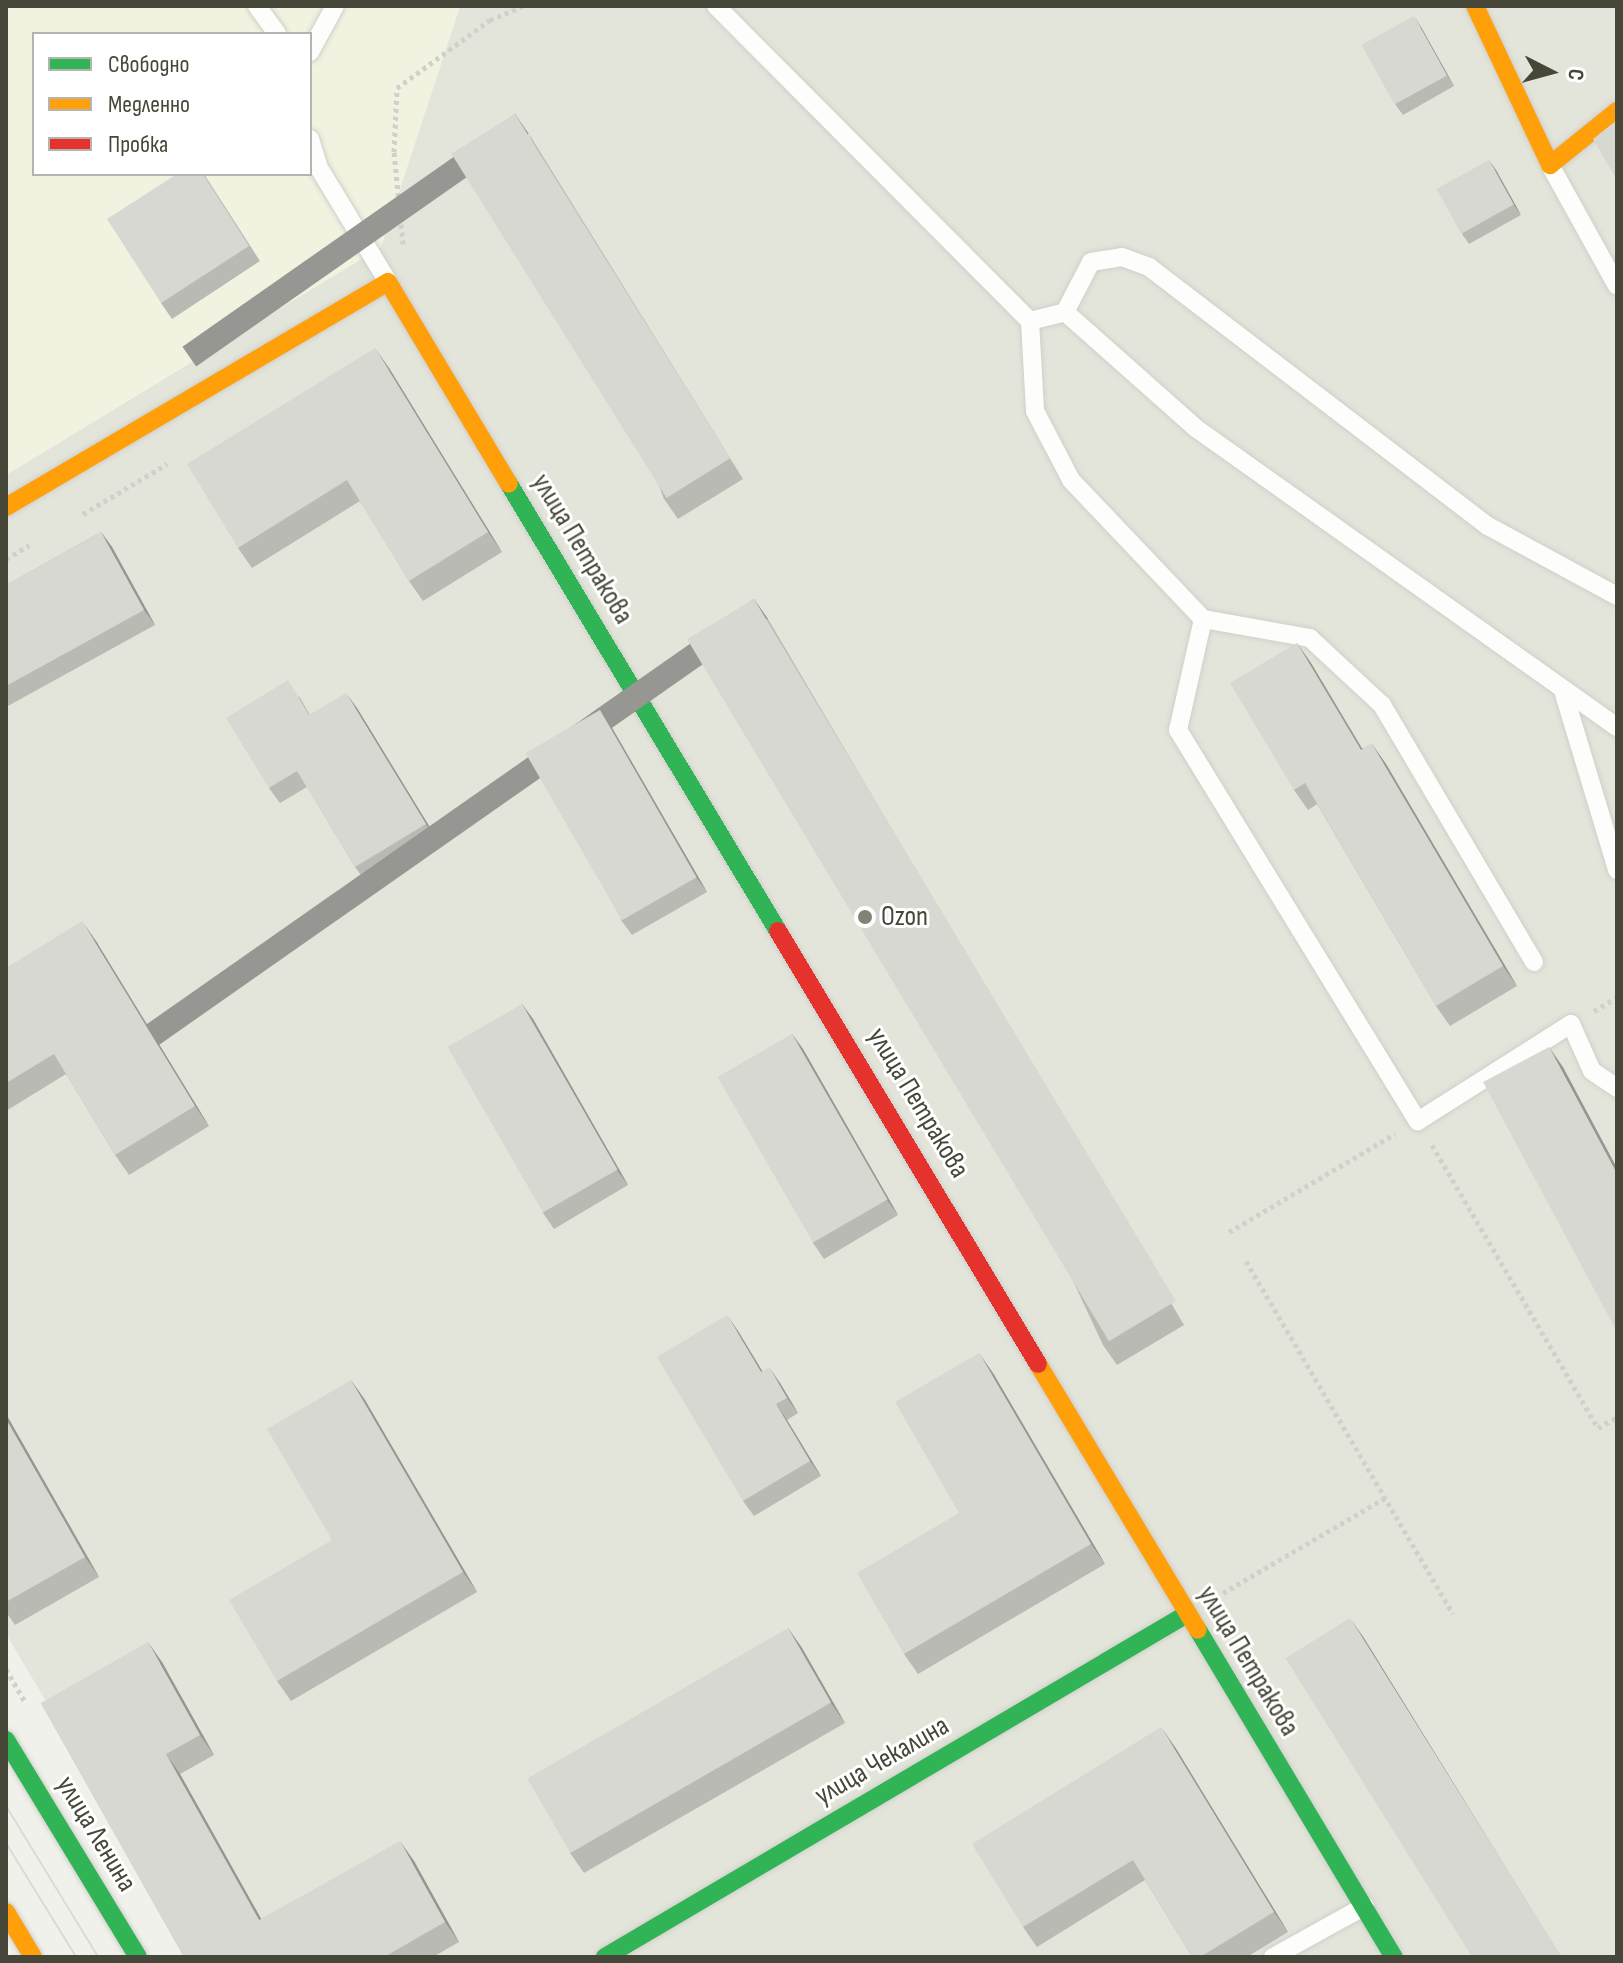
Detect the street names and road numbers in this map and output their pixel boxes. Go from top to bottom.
street label: улица Петракова [524,468,640,630]
street label: улица Петракова [860,1022,976,1184]
street label: улица Петракова [1190,1580,1306,1742]
street label: улица Чекалина [809,1709,955,1813]
street label: улица Ленина [49,1770,143,1898]

